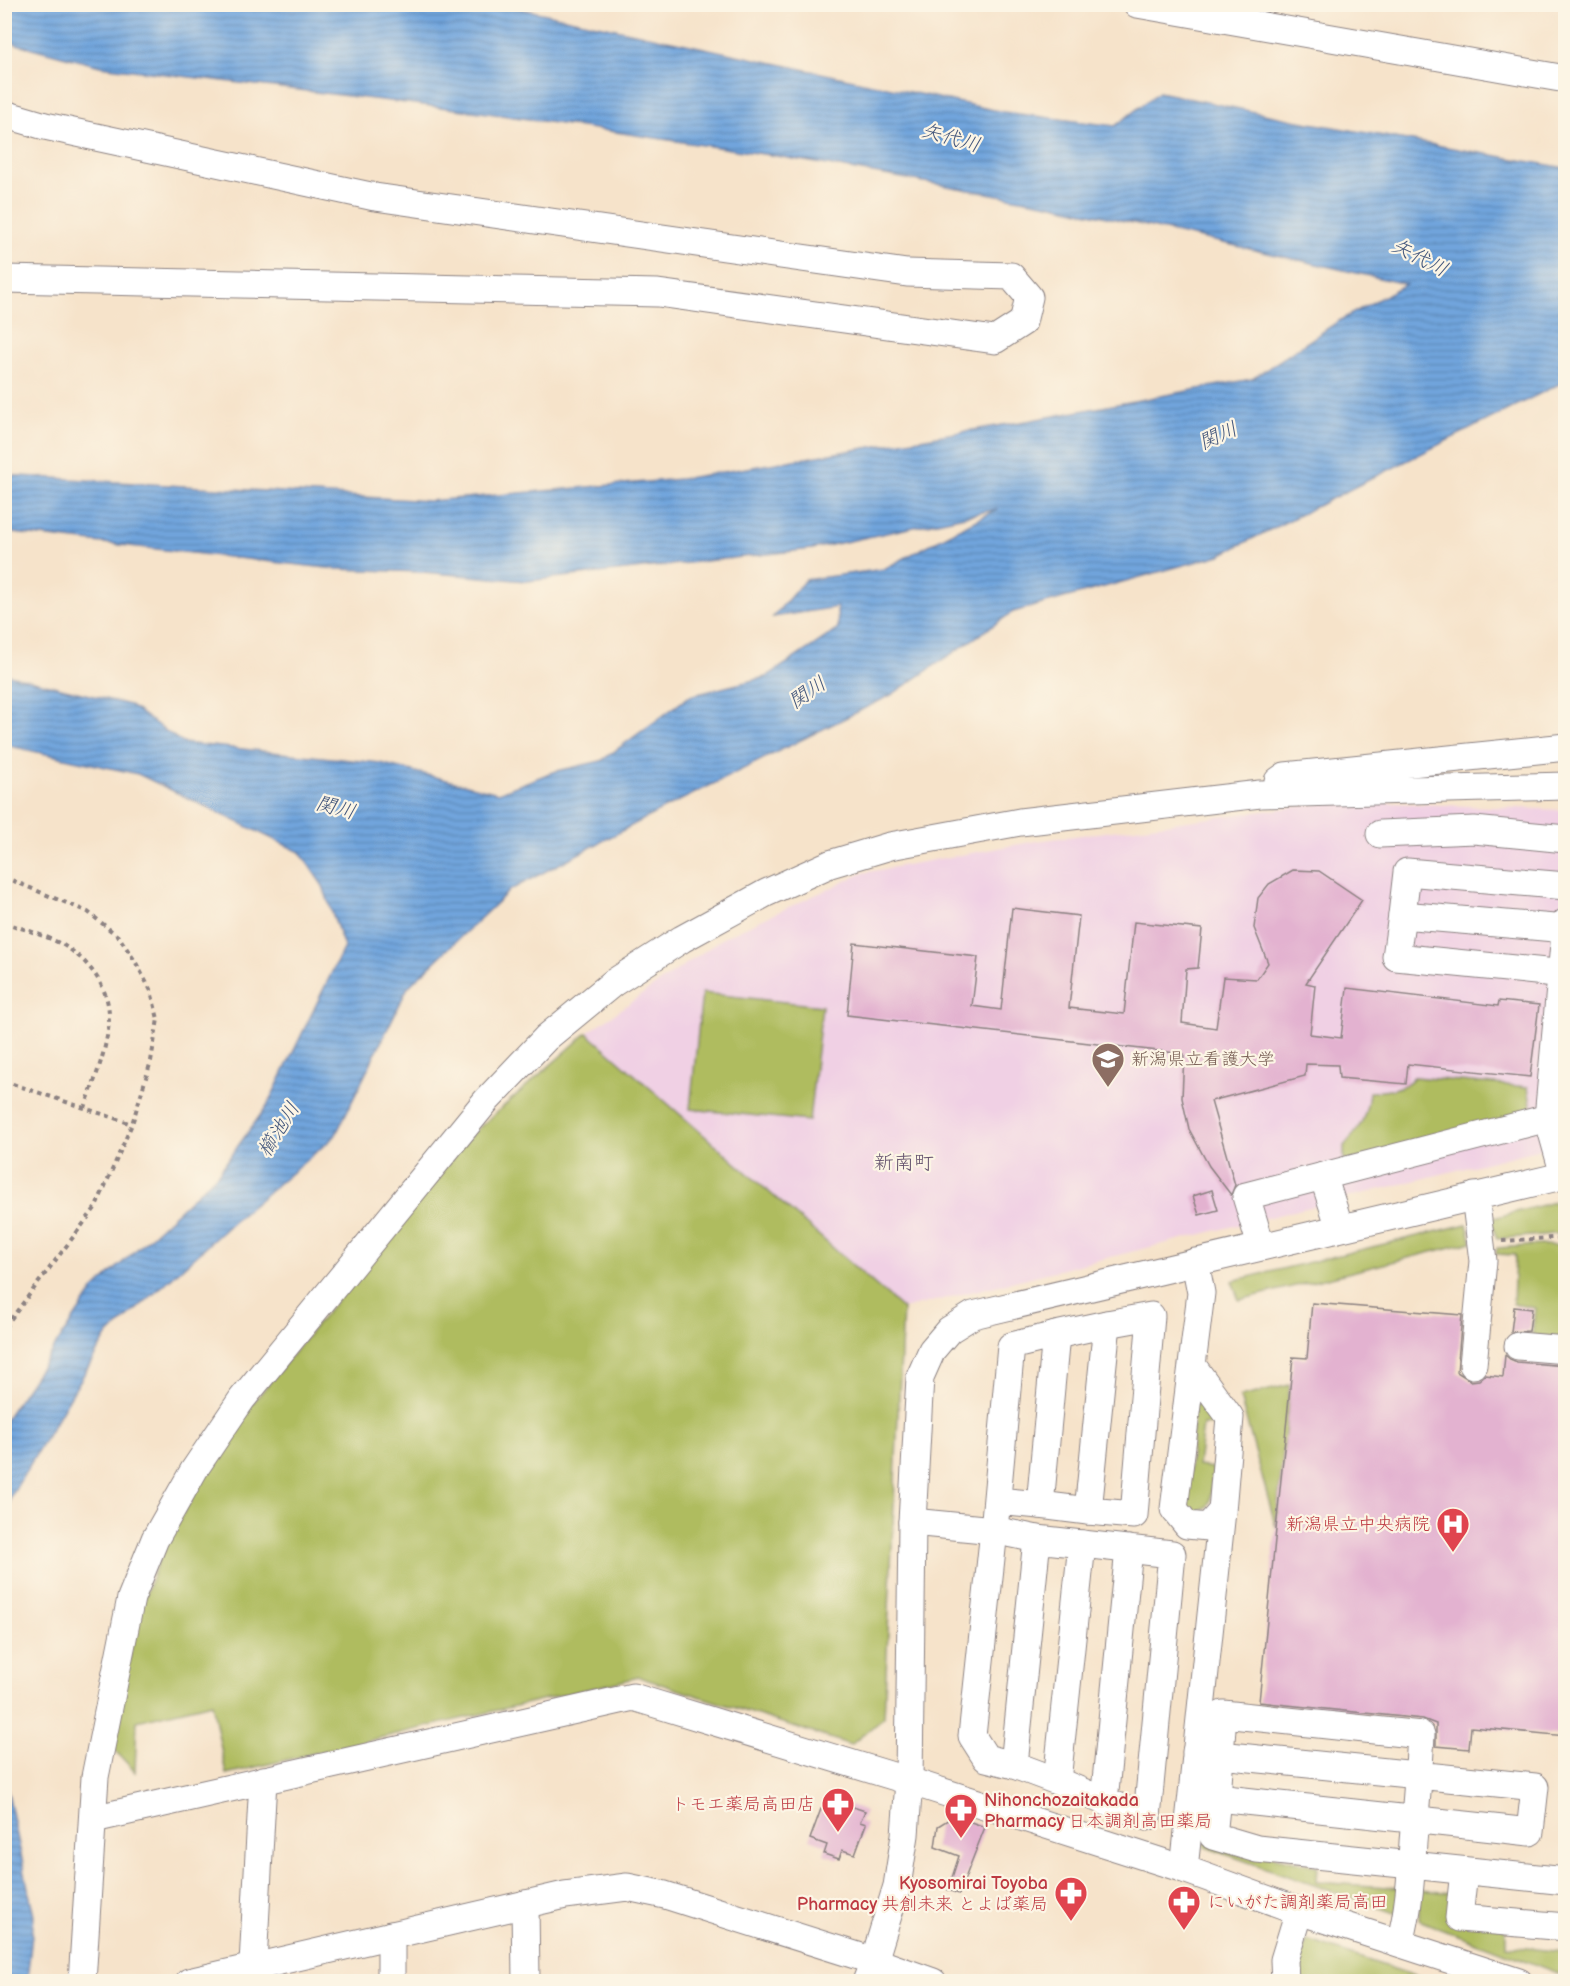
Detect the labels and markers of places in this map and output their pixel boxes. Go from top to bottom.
school or university icon: 新潟県立看護大学 [1090,1041,1126,1088]
place label: 新潟県立看護大学 [1131,1049,1275,1070]
hospital icon: 新潟県立中央病院 [1435,1506,1471,1553]
place label: 新潟県立中央病院 [1286,1514,1430,1535]
pharmacy icon: トモエ薬局高田店 [820,1786,856,1833]
place label: Nihonchozaitakada Pharmacy 日本調剤高田薬局 [984,1790,1212,1832]
pharmacy icon: Nihonchozaitakada Pharmacy 日本調剤高田薬局 [943,1792,979,1839]
place label: トモエ薬局高田店 [671,1794,815,1815]
place label: Kyosomirai Toyoba Pharmacy 共創未来 とよば薬局 [797,1873,1048,1915]
pharmacy icon: Kyosomirai Toyoba Pharmacy 共創未来 とよば薬局 [1053,1875,1089,1922]
pharmacy icon: にいがた調剤薬局高田 [1166,1884,1202,1931]
place label: にいがた調剤薬局高田 [1207,1892,1388,1913]

